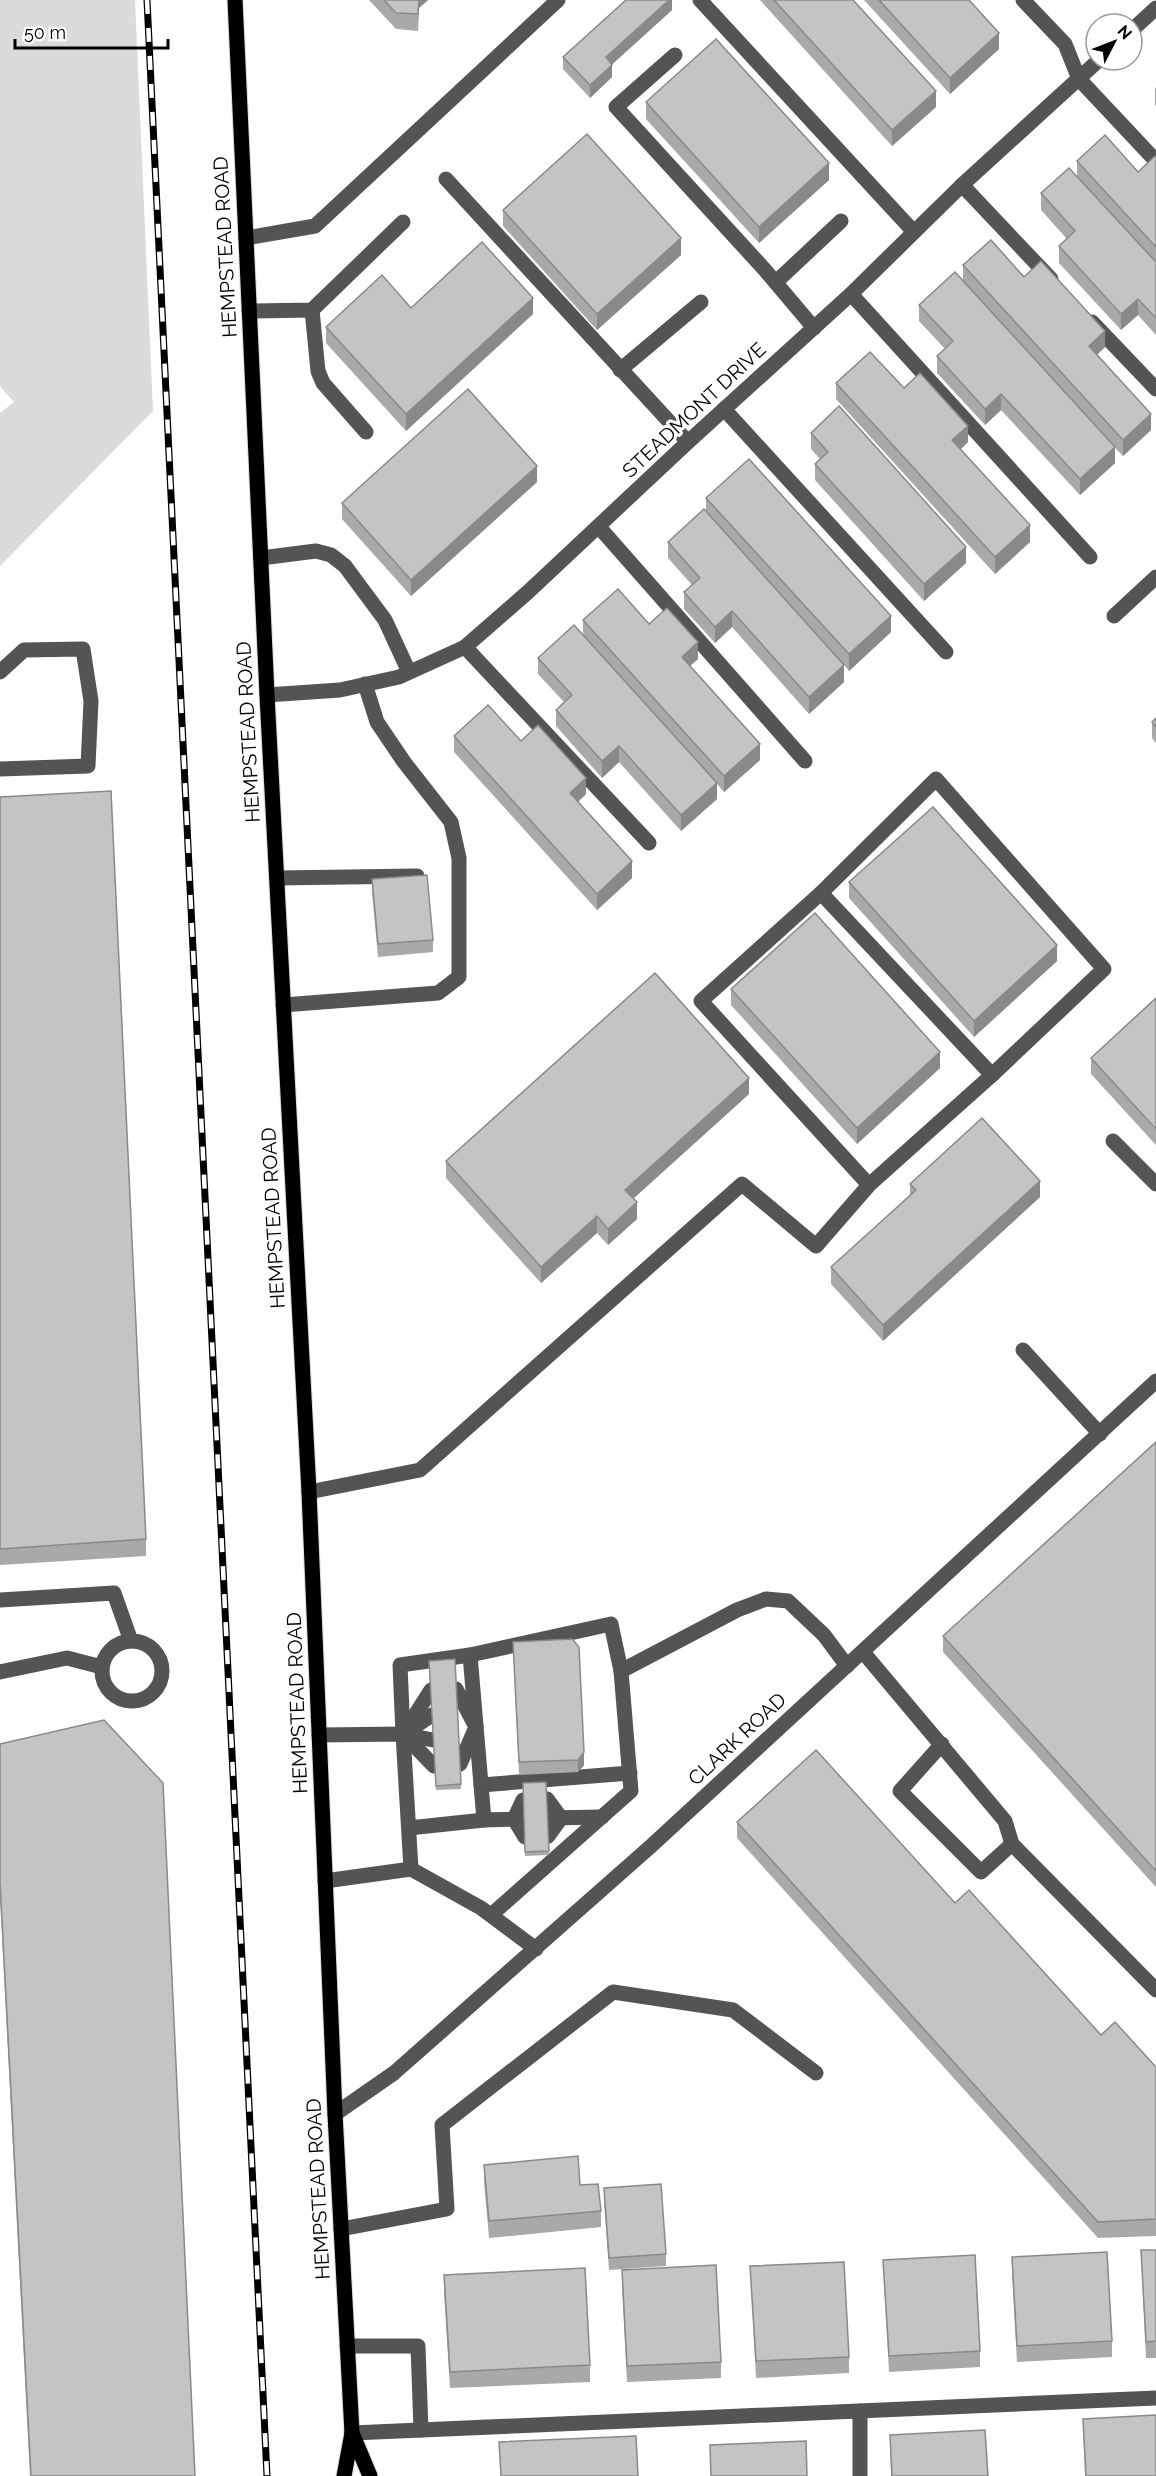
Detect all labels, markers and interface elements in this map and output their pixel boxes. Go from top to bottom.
scale bar [15,12,168,50]
north arrow [1084,12,1144,72]
text: N [1114,21,1136,43]
text: 50 m [24,22,66,43]
street label: HEMPSTEAD ROAD [208,156,242,338]
street label: STEADMONT DRIVE [617,337,771,483]
street label: HEMPSTEAD ROAD [231,641,265,823]
street label: HEMPSTEAD ROAD [256,1127,290,1309]
street label: HEMPSTEAD ROAD [282,1612,312,1794]
street label: CLARK ROAD [683,1688,791,1790]
street label: HEMPSTEAD ROAD [301,2098,335,2280]

